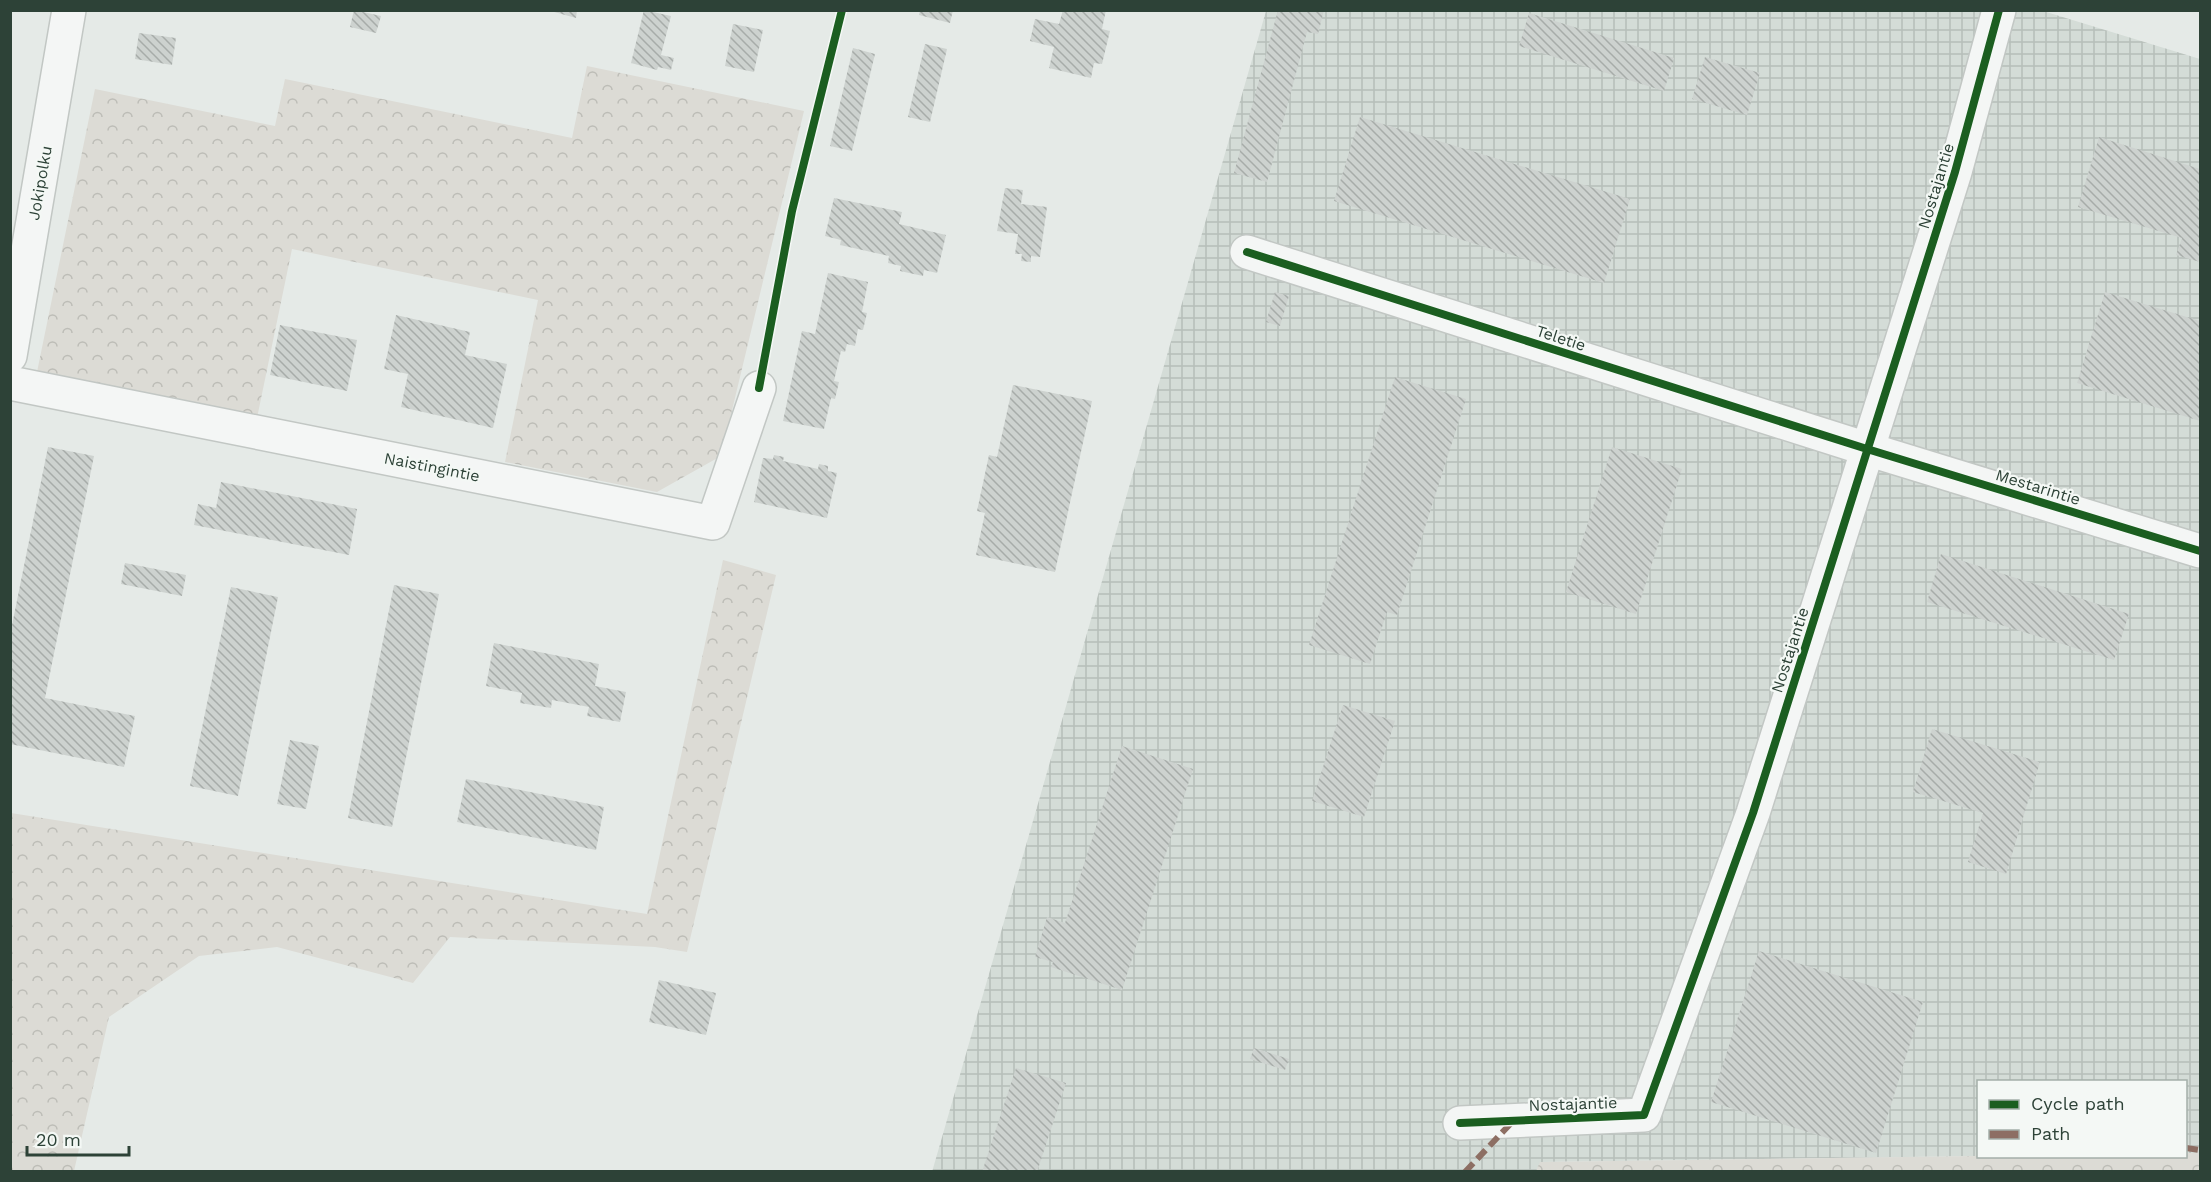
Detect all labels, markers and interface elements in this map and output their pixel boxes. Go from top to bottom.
street label: Nostajantie [1914,141,1958,231]
street label: Jokipolku [24,144,56,222]
street label: Teletie [1534,321,1588,355]
street label: Naistingintie [383,448,481,486]
street label: Mestarintie [1993,465,2083,509]
street label: Nostajantie [1767,605,1813,695]
legend [1977,1080,2187,1158]
street label: Nostajantie [1528,1093,1618,1115]
text: Cycle path [2031,1093,2125,1114]
scale bar [27,1119,129,1157]
text: Path [2031,1123,2071,1144]
text: 20 m [36,1129,81,1150]

